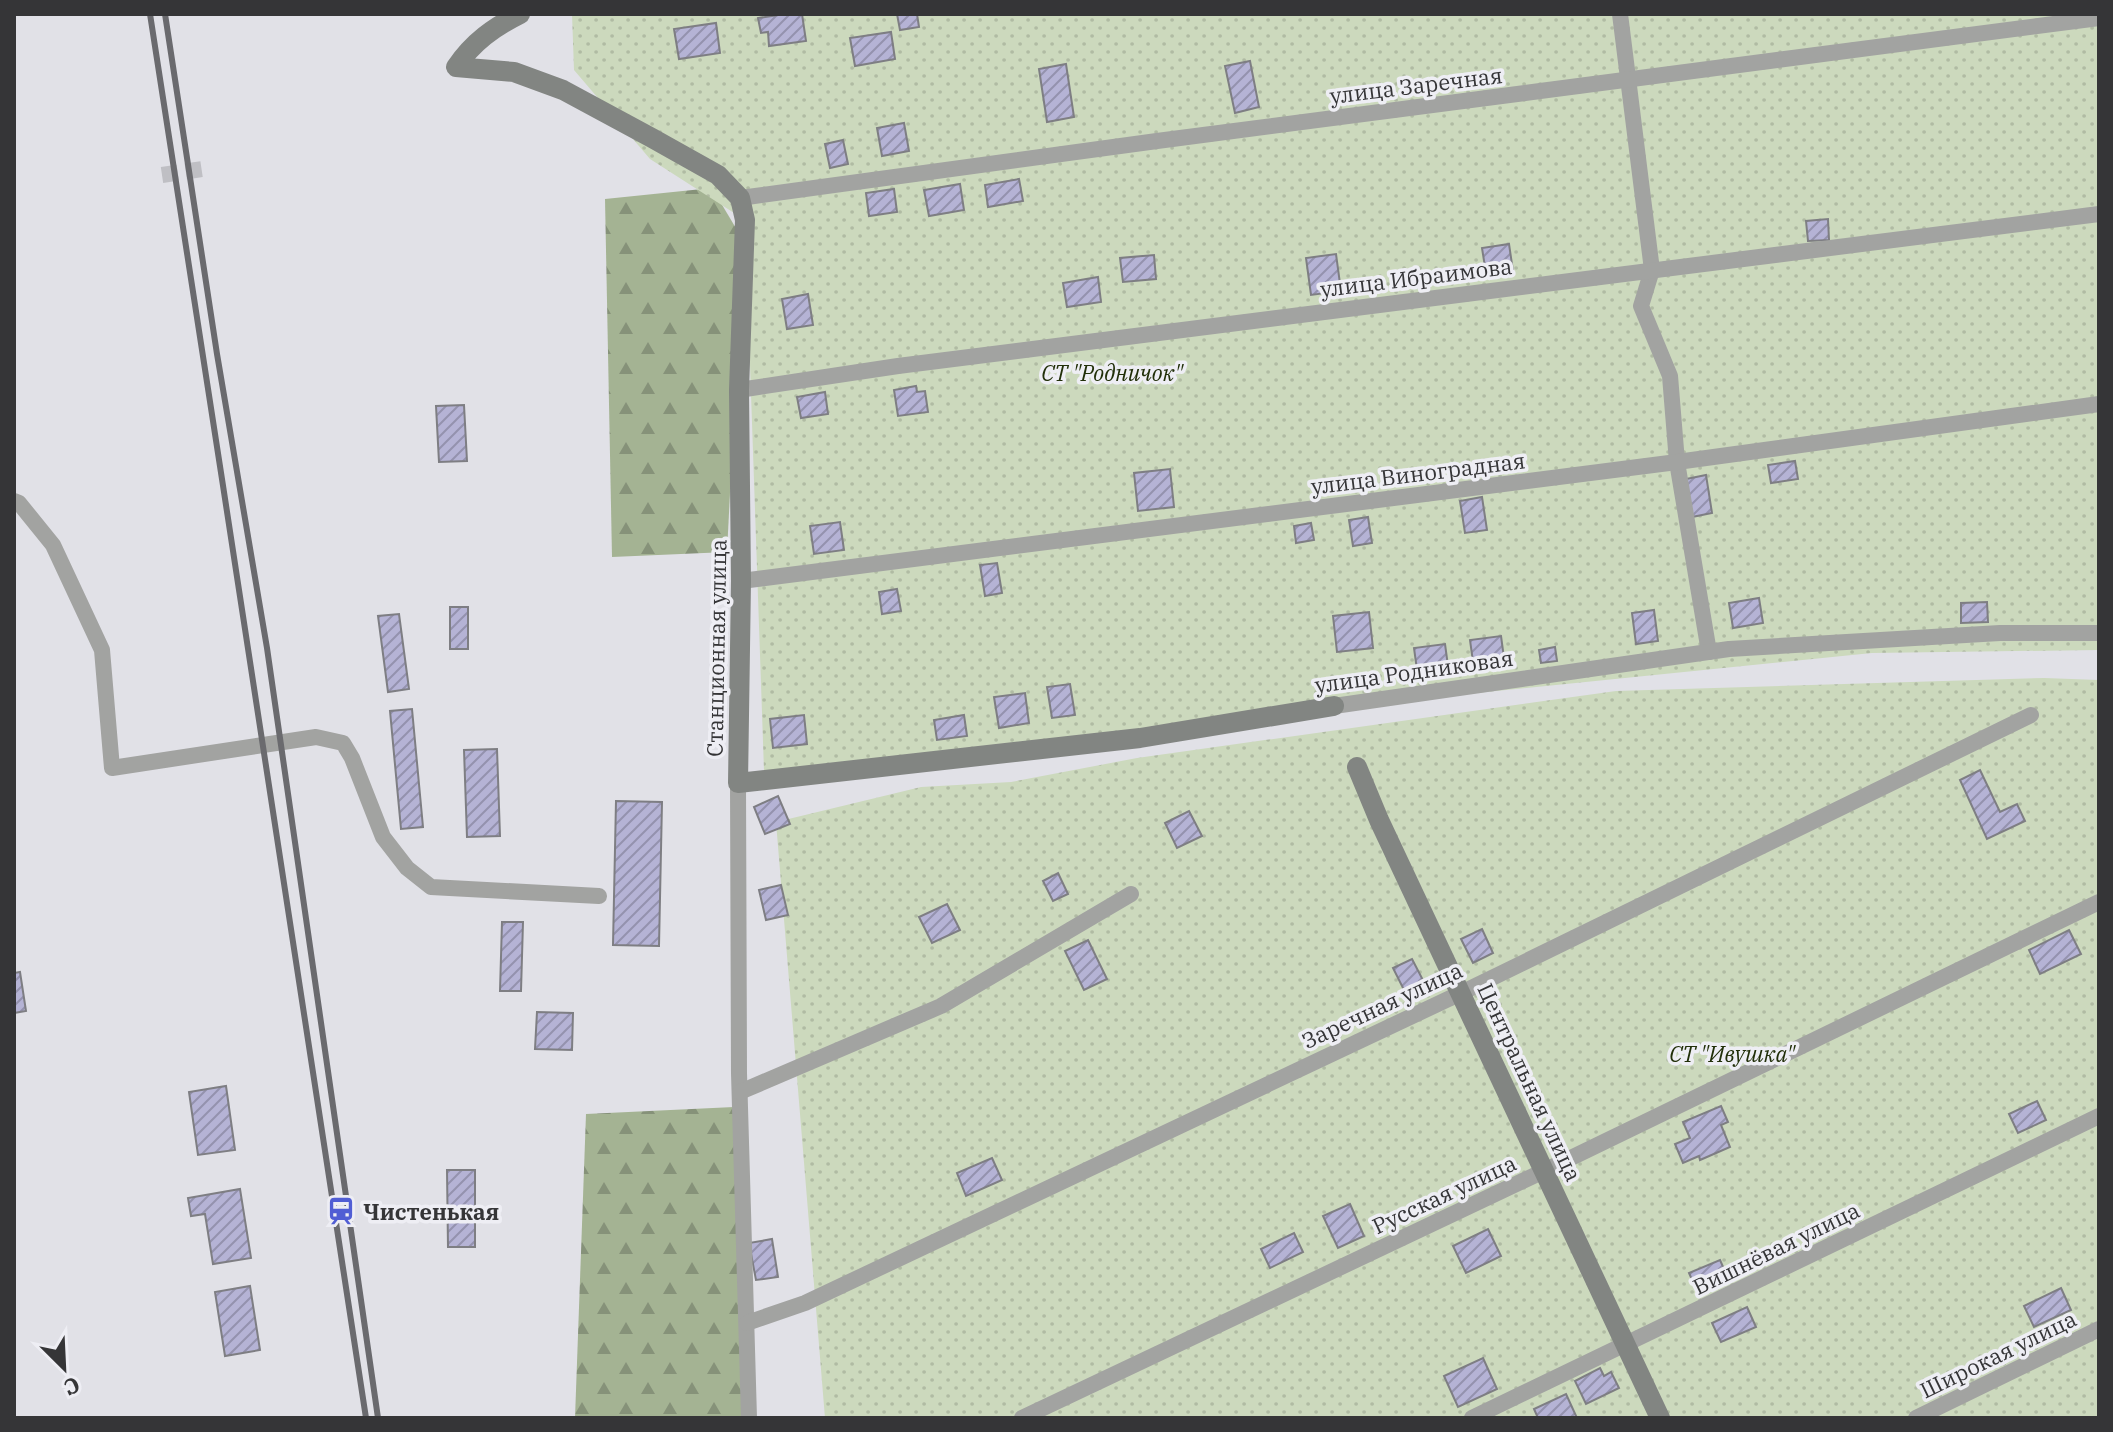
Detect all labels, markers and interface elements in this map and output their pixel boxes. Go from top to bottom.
street label: улица Заречная [1328,60,1504,110]
street label: улица Ибраимова [1318,251,1514,303]
park label: СТ "Родничок" [1041,358,1184,387]
street label: улица Виноградная [1309,445,1527,501]
street label: Станционная улица [700,539,732,757]
street label: улица Родниковая [1313,643,1515,699]
street label: Заречная улица [1297,955,1467,1055]
street label: Центральная улица [1471,978,1589,1186]
park label: СТ "Ивушка" [1669,1039,1796,1068]
street label: Русская улица [1367,1148,1521,1240]
street label: Вишнёвая улица [1688,1195,1864,1301]
station icon: Чистенькая [326,1196,356,1226]
place label: Чистенькая [363,1197,499,1226]
street label: Широкая улица [1915,1304,2081,1404]
north arrow [24,1328,104,1408]
text: С [60,1371,85,1403]

